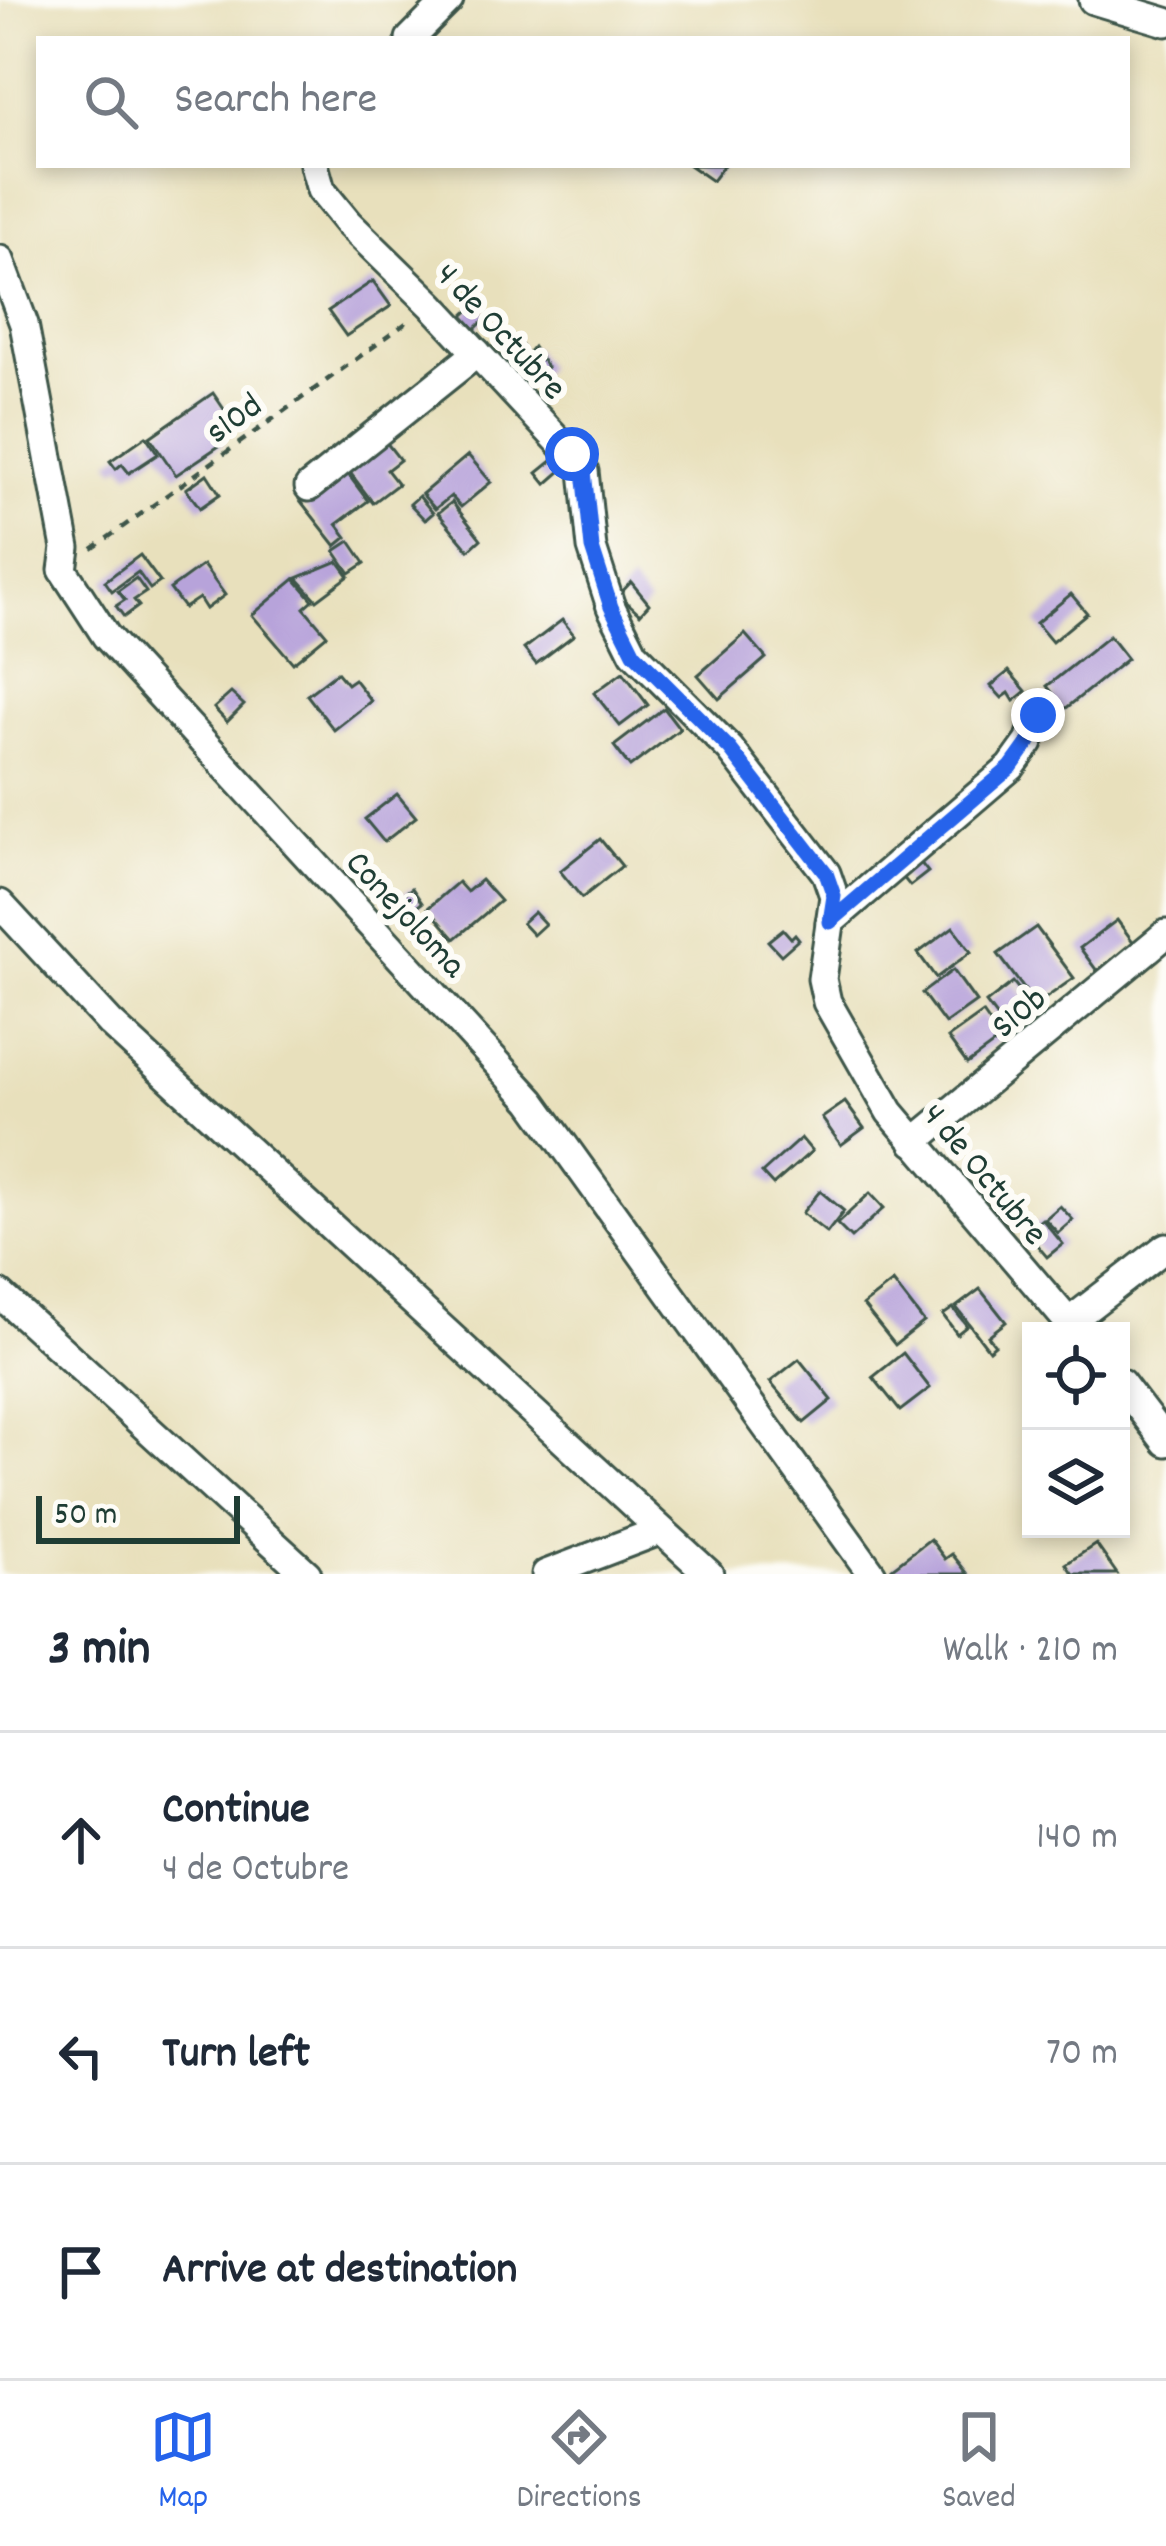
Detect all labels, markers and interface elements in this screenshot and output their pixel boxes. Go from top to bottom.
search box [36,36,1130,168]
icon: search [78,69,144,135]
text: Search here [174,70,377,134]
street label: 4 de Octubre [421,252,577,414]
street label: s10d [196,382,275,459]
route start [545,427,599,481]
route end [1011,688,1065,742]
street label: Conejoloma [331,841,477,992]
street label: S10b [982,976,1060,1053]
street label: 4 de Octubre [907,1093,1058,1259]
map controls [1022,1322,1130,1538]
button: locate [1022,1322,1130,1430]
button: layers [1022,1430,1130,1538]
scale bar [36,1490,240,1543]
text: 50 m [54,1493,118,1540]
text: 3 min [48,1616,150,1688]
text: Walk · 210 m [943,1625,1118,1680]
text: Continue [162,1780,310,1844]
icon: ahead [48,1807,114,1873]
text: 140 m [1036,1812,1118,1867]
text: 4 de Octubre [162,1844,349,1899]
icon: left [48,2023,114,2089]
text: Turn left [162,2024,310,2088]
text: 70 m [1046,2028,1118,2083]
icon: arrive [48,2239,114,2305]
text: Arrive at destination [162,2240,517,2304]
tab: Map [150,2404,216,2523]
tab: Directions [517,2404,642,2523]
tab: Saved [942,2404,1016,2523]

